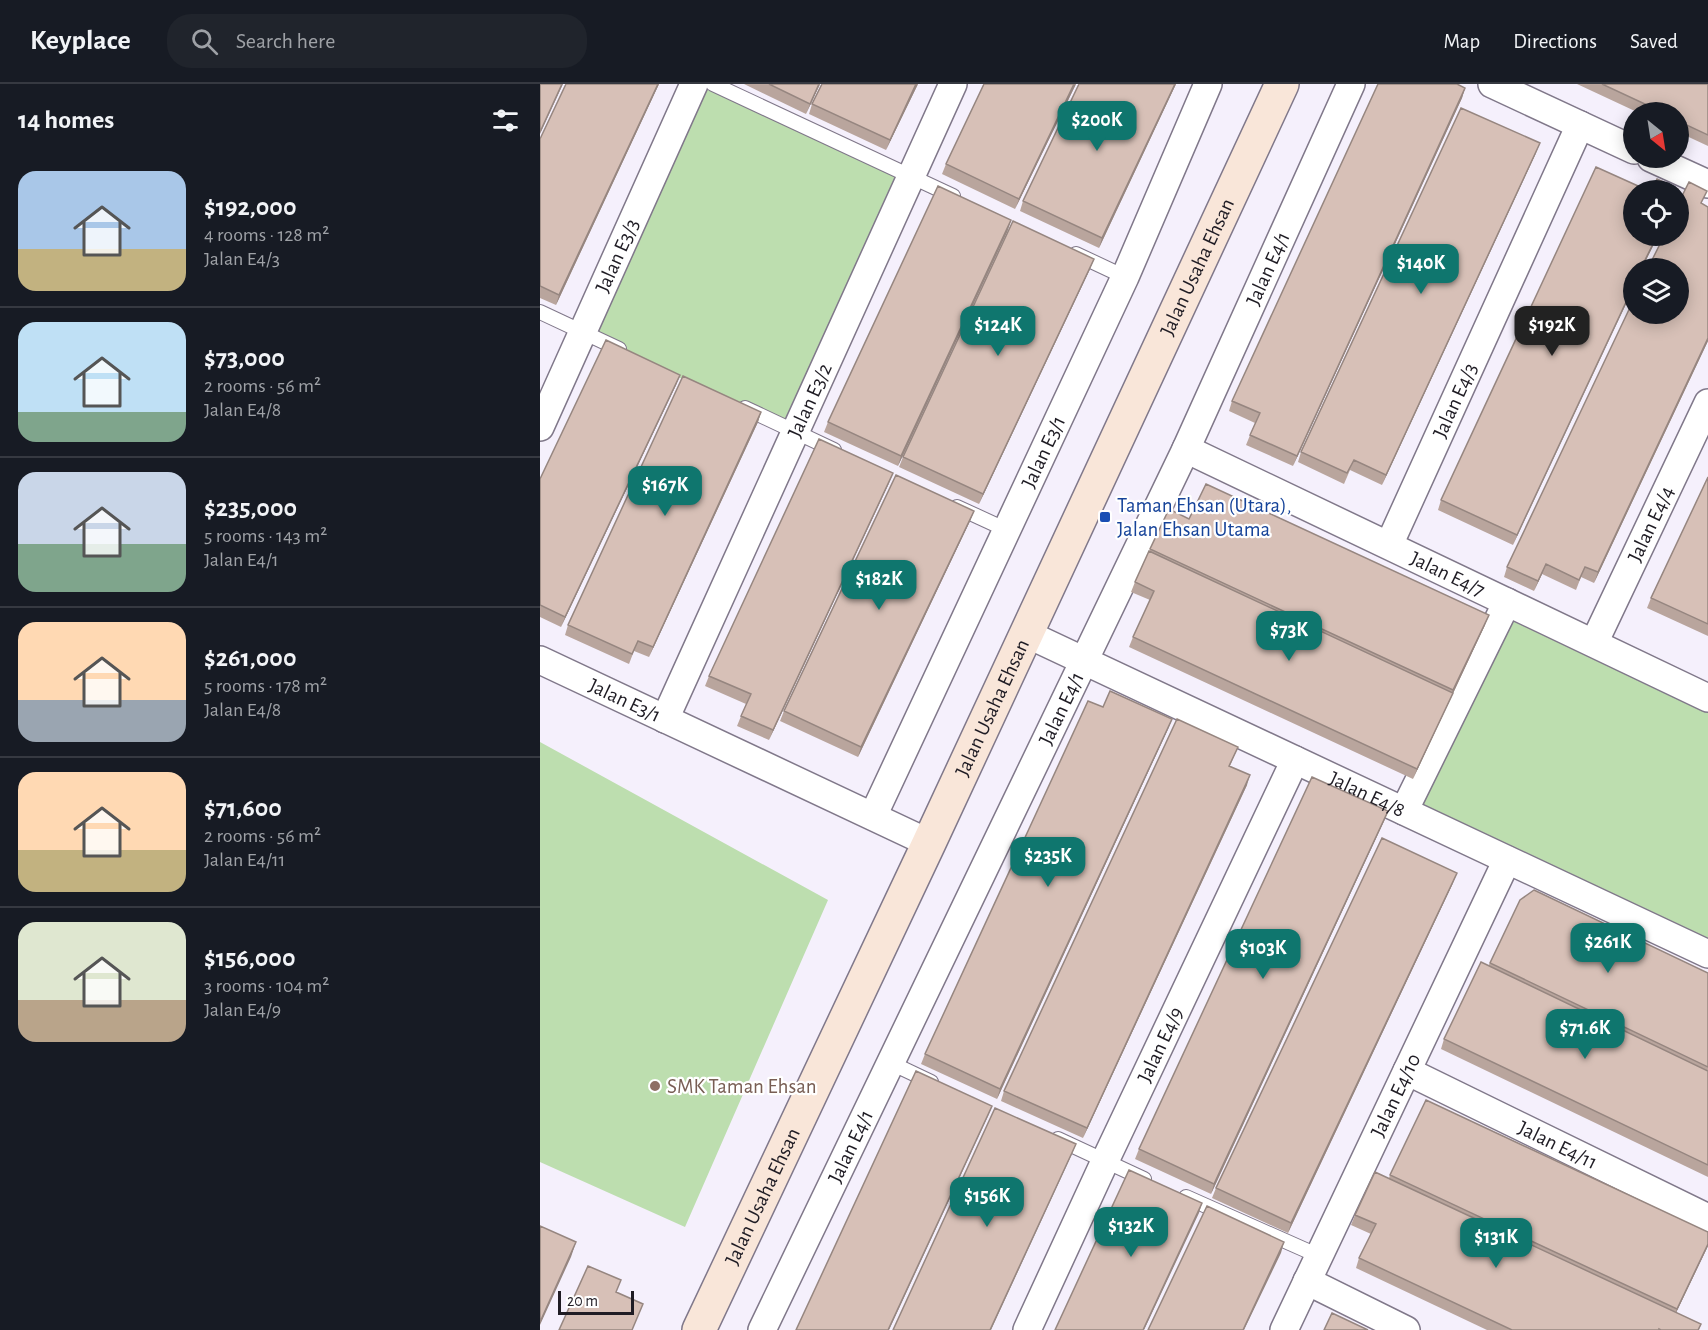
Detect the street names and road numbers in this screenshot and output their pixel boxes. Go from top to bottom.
street label: Jalan Usaha Ehsan [1156,195,1238,339]
street label: Jalan E3/3 [591,215,643,295]
street label: Jalan E4/1 [1242,228,1293,308]
street label: Jalan E3/2 [784,360,835,441]
street label: Jalan E4/3 [1429,360,1481,441]
street label: Jalan E3/1 [1017,413,1069,491]
street label: Jalan E4/4 [1624,483,1678,565]
street label: Jalan E4/7 [1407,547,1489,601]
street label: Jalan Usaha Ehsan [951,636,1033,779]
street label: Jalan E4/1 [1035,668,1088,748]
street label: Jalan E3/1 [586,674,664,726]
street label: Jalan E4/8 [1326,767,1408,821]
street label: Jalan E4/9 [1133,1003,1187,1086]
street label: Jalan E4/10 [1367,1050,1424,1140]
street label: Jalan E4/1 [824,1106,877,1186]
street label: Jalan E4/11 [1515,1117,1601,1173]
street label: Jalan Usaha Ehsan [721,1124,803,1268]

